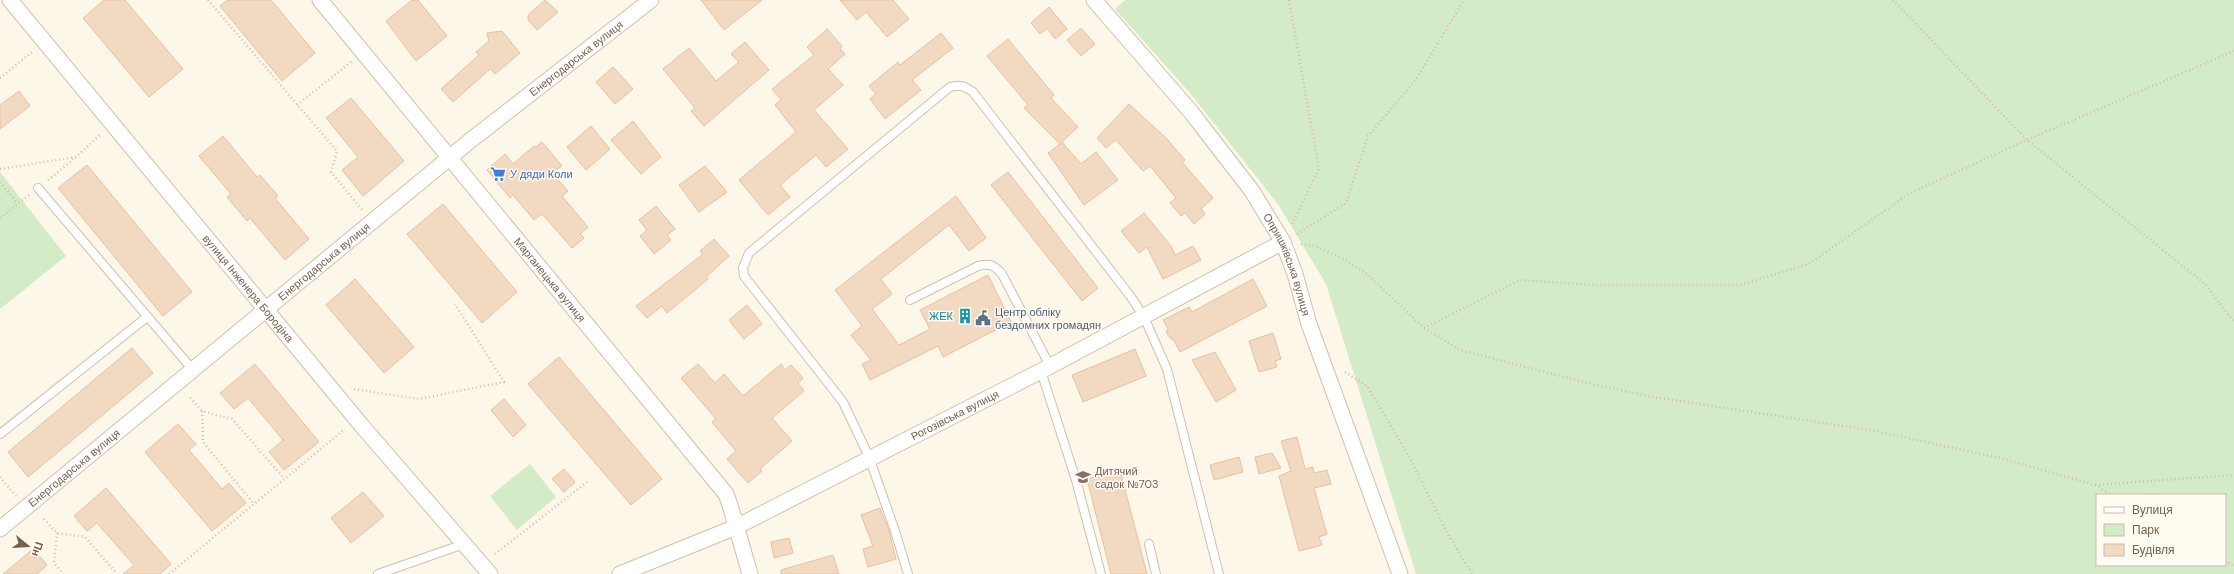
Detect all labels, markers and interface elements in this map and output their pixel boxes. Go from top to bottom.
street label: Енергодарська вулиця [526,17,626,99]
supermarket icon: У дяди Коли [489,165,507,183]
place label: У дяди Коли [510,167,573,181]
street label: Опришківська вулиця [1260,211,1313,317]
street label: Енергодарська вулиця [275,219,373,304]
street label: вулиця Інженера Бородіна [200,232,297,346]
street label: Марганецька вулиця [511,234,589,325]
place label: Центр обліку бездомних громадян [995,305,1101,332]
building icon: ЖЕК [956,307,974,325]
place label: ЖЕК [929,309,954,323]
public building icon: Центр обліку бездомних громадян [974,309,992,327]
street label: Рогозівська вулиця [908,387,1001,443]
street label: Енергодарська вулиця [25,426,123,510]
place label: Дитячий садок №703 [1095,464,1158,491]
school or university icon: Дитячий садок №703 [1074,468,1092,486]
legend [2096,494,2226,566]
text: Вулиця [2132,502,2173,518]
text: Парк [2132,522,2160,538]
north arrow [8,526,48,566]
text: Пн [29,540,46,558]
text: Будівля [2132,542,2174,558]

